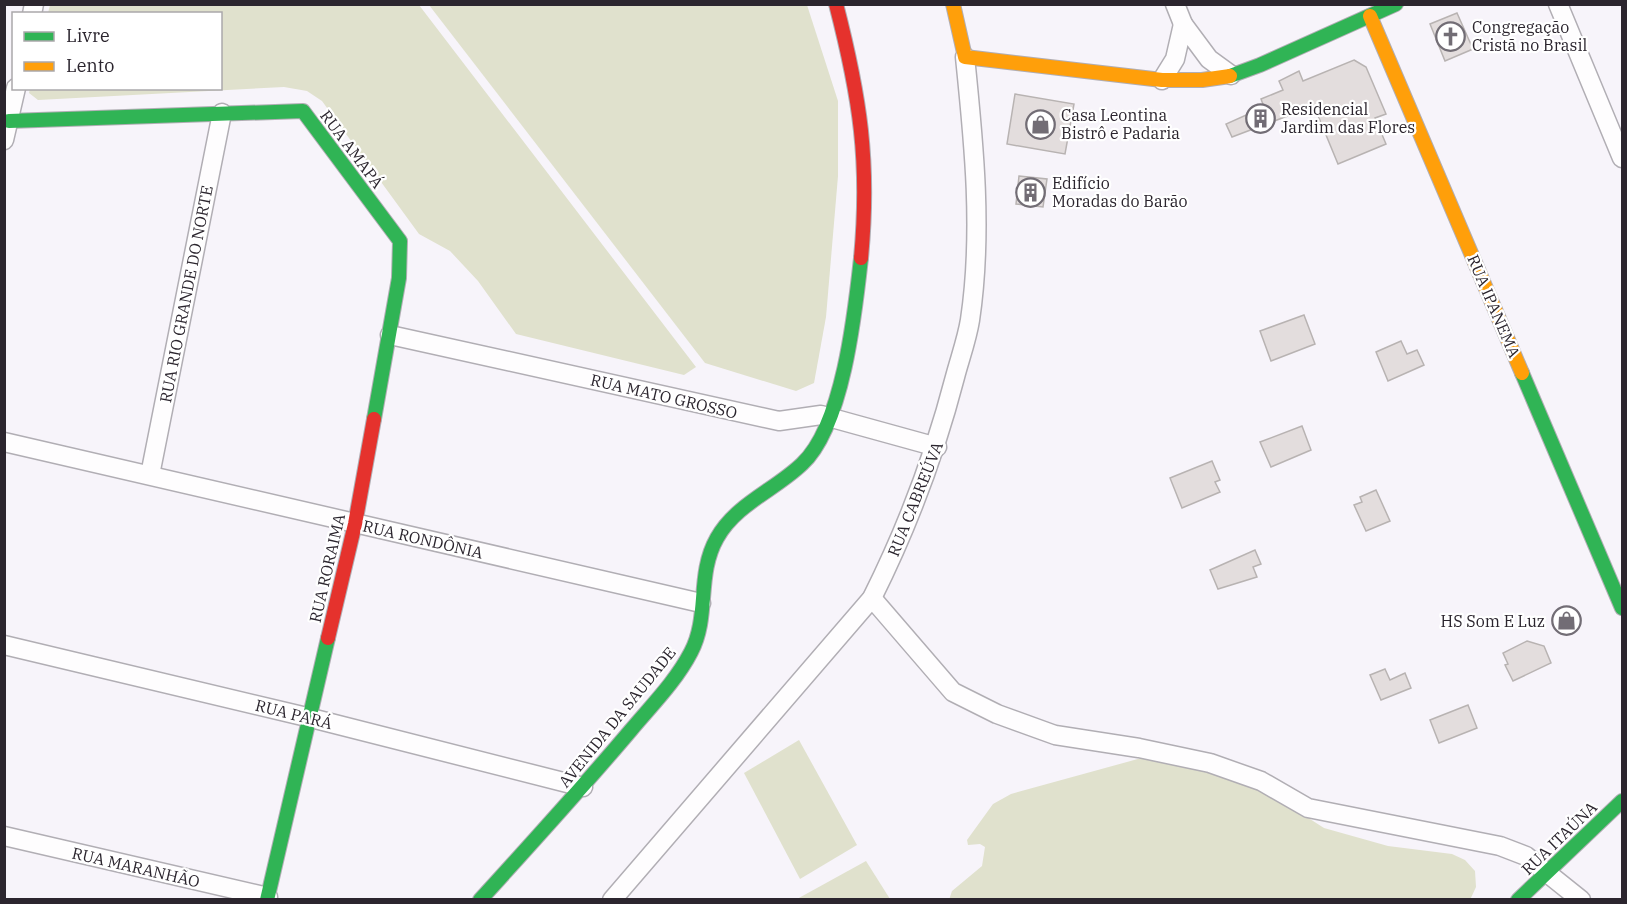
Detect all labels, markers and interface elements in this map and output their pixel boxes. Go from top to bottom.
legend [12,12,222,90]
place label: Congregação Cristã no Brasil [1472,17,1587,55]
church icon: Congregação Cristã no Brasil [1435,20,1467,52]
text: Livre [66,24,110,47]
text: Lento [66,54,114,77]
place label: Residencial Jardim das Flores [1281,99,1415,137]
building icon: Residencial Jardim das Flores [1244,102,1276,134]
street label: RUA AMAPÁ [316,105,389,192]
place label: Casa Leontina Bistrô e Padaria [1061,105,1180,143]
shop icon: Casa Leontina Bistrô e Padaria [1024,108,1056,140]
place label: Edifício Moradas do Barão [1052,173,1188,211]
building icon: Edifício Moradas do Barão [1015,176,1047,208]
street label: RUA RIO GRANDE DO NORTE [155,184,217,404]
street label: RUA IPANEMA [1463,251,1525,361]
street label: RUA MATO GROSSO [589,369,739,423]
street label: RUA CABREÚVA [882,438,947,559]
street label: RUA RORAIMA [305,512,349,624]
street label: RUA RONDÔNIA [361,515,485,563]
shop icon: HS Som E Luz [1550,605,1582,637]
place label: HS Som E Luz [1441,611,1545,631]
street label: AVENIDA DA SAUDADE [554,643,680,791]
street label: RUA PARÁ [253,694,335,733]
street label: RUA ITAÚNA [1516,796,1601,879]
street label: RUA MARANHÃO [70,843,202,891]

